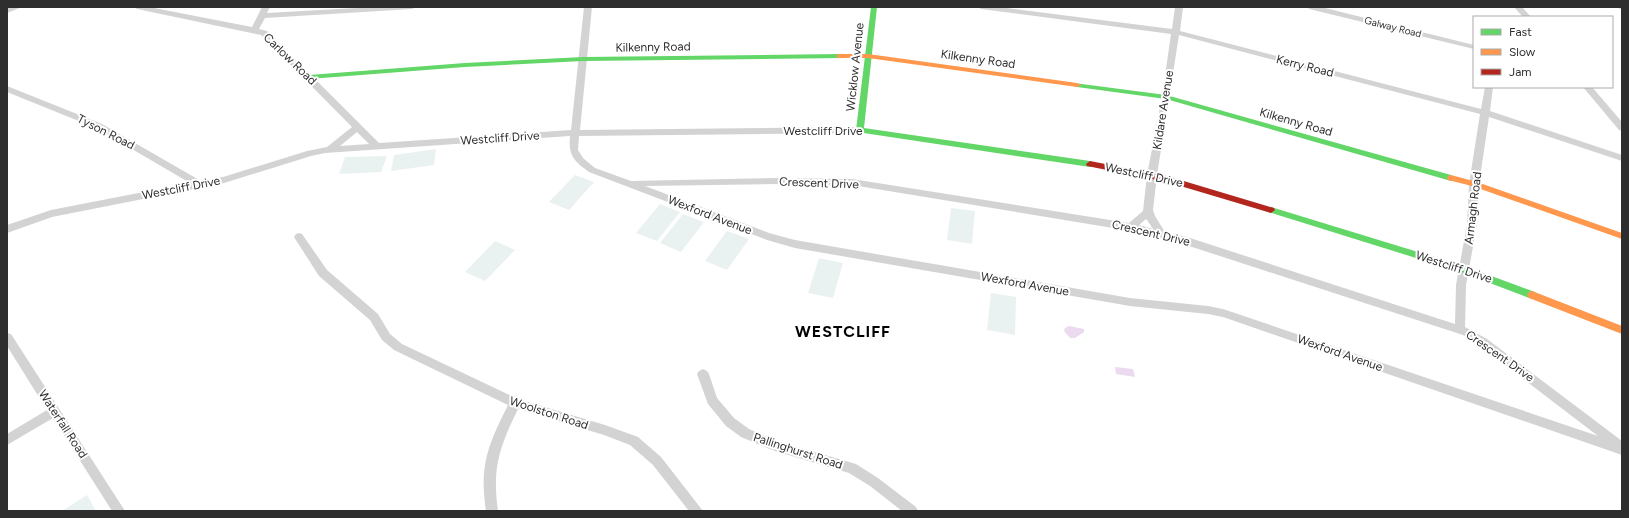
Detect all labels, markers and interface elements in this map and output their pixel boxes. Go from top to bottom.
street label: Galway Road [1363,14,1423,40]
legend [1473,16,1613,88]
street label: Wicklow Avenue [843,22,867,112]
text: Fast [1509,25,1532,39]
street label: Carlow Road [261,30,319,88]
street label: Kilkenny Road [615,39,691,55]
text: Slow [1509,45,1536,59]
street label: Kilkenny Road [940,47,1016,71]
street label: Kerry Road [1275,52,1335,80]
text: Jam [1509,65,1532,79]
street label: Kildare Avenue [1150,69,1176,151]
street label: Kilkenny Road [1258,105,1334,139]
street label: Tyson Road [75,112,137,152]
street label: Westcliff Drive [783,124,863,138]
street label: Westcliff Drive [460,128,540,148]
street label: Westcliff Drive [1104,160,1185,190]
street label: Armagh Road [1462,171,1484,245]
street label: Westcliff Drive [141,173,222,202]
street label: Crescent Drive [779,175,860,191]
street label: Wexford Avenue [666,192,755,238]
street label: Crescent Drive [1111,217,1192,249]
street label: Westcliff Drive [1414,248,1494,286]
street label: Wexford Avenue [980,269,1071,299]
district label: WESTCLIFF [795,322,891,341]
street label: Crescent Drive [1463,327,1537,385]
street label: Wexford Avenue [1296,332,1385,374]
street label: Waterfall Road [36,387,90,461]
street label: Woolston Road [508,394,590,432]
street label: Pallinghurst Road [752,430,844,472]

